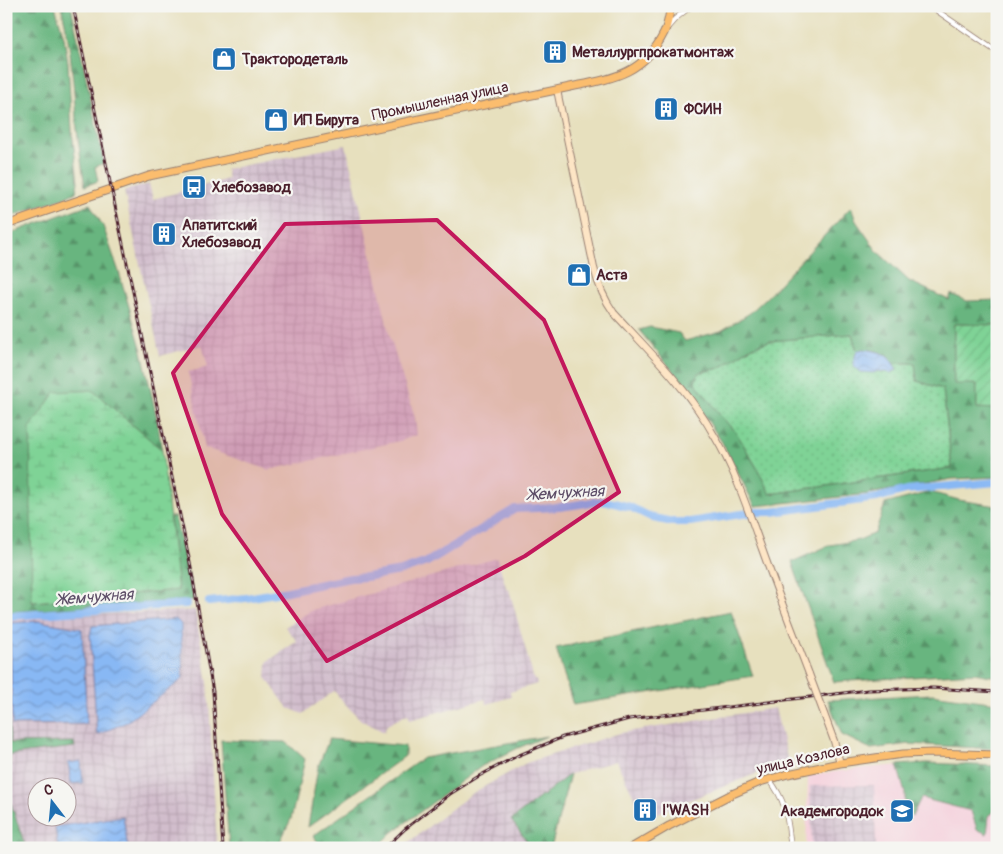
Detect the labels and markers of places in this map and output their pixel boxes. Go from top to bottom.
building icon: Металлургпрокатмонтаж [542,39,568,65]
place label: Металлургпрокатмонтаж [572,43,734,62]
shop icon: Трактородеталь [211,46,237,72]
place label: Трактородеталь [241,50,349,69]
building icon: ФСИН [653,96,679,122]
place label: ФСИН [683,100,722,119]
shop icon: ИП Бирута [263,107,289,133]
place label: ИП Бирута [294,111,359,130]
bus stop icon: Хлебозавод [181,174,207,200]
place label: Хлебозавод [212,178,292,197]
place label: Апатитский Хлебозавод [182,216,262,252]
building icon: Апатитский Хлебозавод [151,221,177,247]
shop icon: Аста [566,262,592,288]
place label: Аста [596,266,628,285]
building icon: I'WASH [632,797,658,823]
school or university icon: Академгородок [889,798,915,824]
place label: I'WASH [662,801,710,820]
place label: Академгородок [780,802,884,821]

